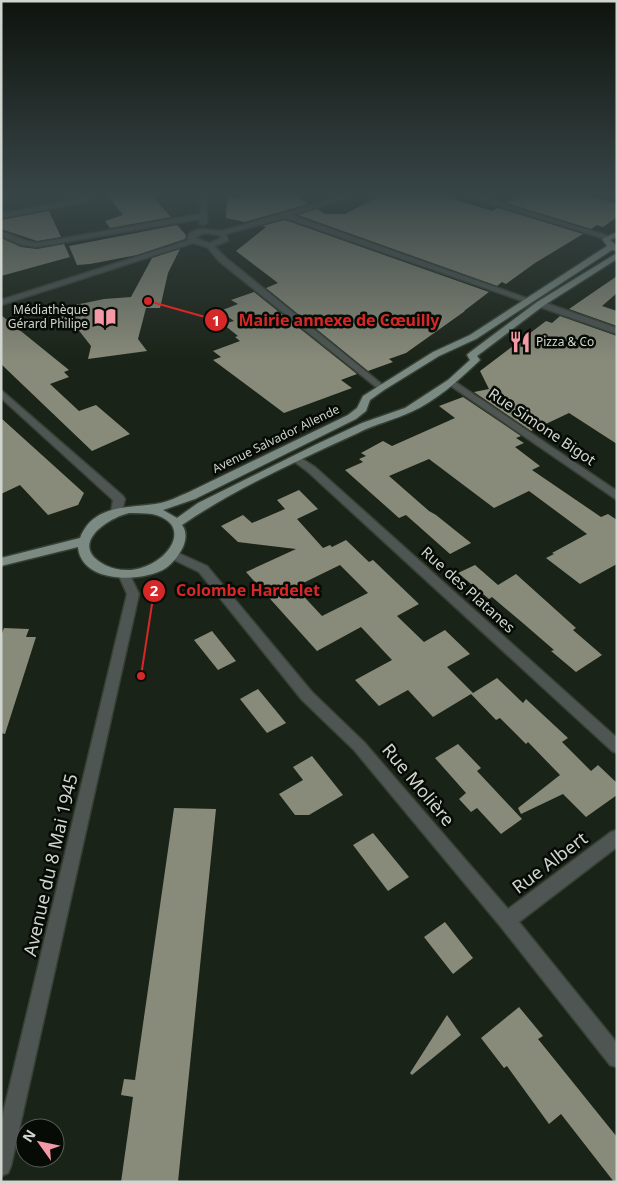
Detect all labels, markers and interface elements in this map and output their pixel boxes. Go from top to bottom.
place label: Médiathèque Gérard Philipe [8,301,88,332]
library icon: Médiathèque Gérard Philipe [92,304,118,330]
callout: Mairie annexe de Cœuilly [204,305,450,336]
text: Mairie annexe de Cœuilly [239,309,440,331]
text: 1 [212,310,220,330]
restaurant icon: Pizza & Co [507,329,533,355]
place label: Pizza & Co [536,333,594,350]
street label: Rue Simone Bigot [485,383,601,470]
street label: Avenue Salvador Allende [209,400,342,477]
street label: Rue des Platanes [417,542,520,637]
callout: Colombe Hardelet [141,575,330,606]
text: Colombe Hardelet [176,579,320,601]
text: 2 [150,580,159,600]
street label: Rue Molière [377,738,460,831]
street label: Avenue du 8 Mai 1945 [17,771,83,958]
street label: Rue Albert [507,826,592,898]
north arrow [15,1118,65,1168]
text: N [18,1126,40,1146]

